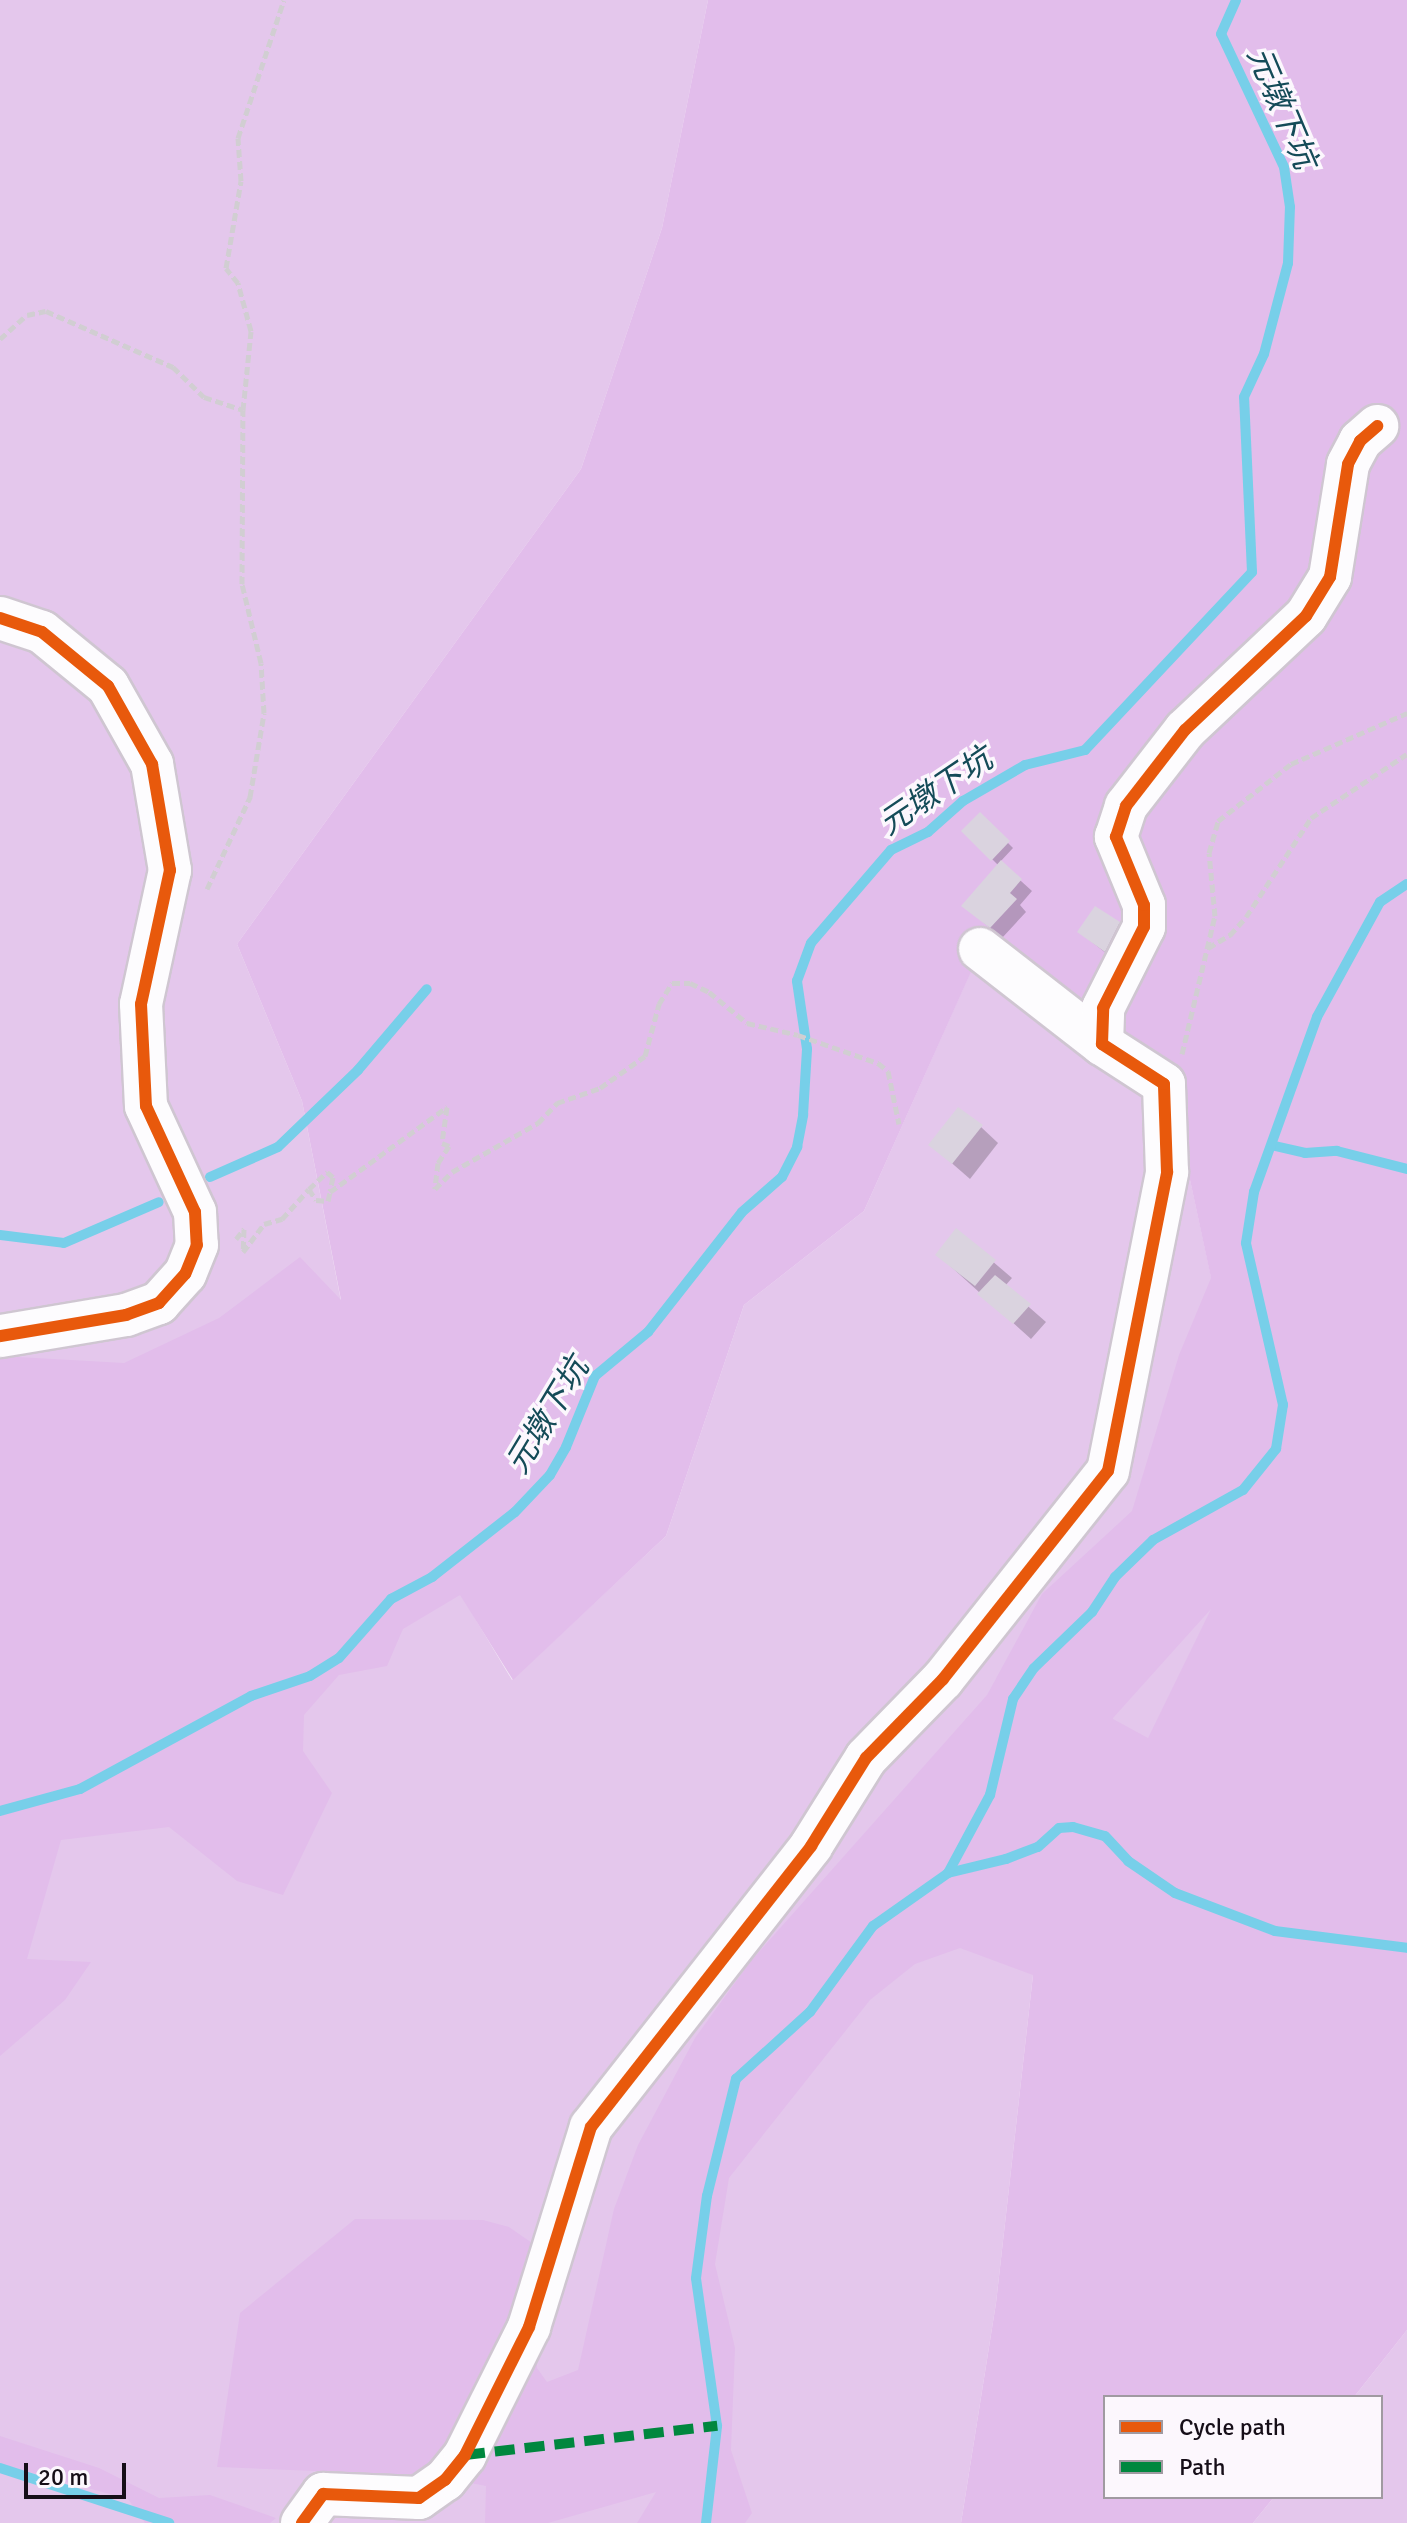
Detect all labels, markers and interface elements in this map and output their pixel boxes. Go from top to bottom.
water label: 元墩下坑 [1238,42,1324,174]
water label: 元墩下坑 [872,740,1000,844]
water label: 元墩下坑 [499,1351,597,1481]
legend [1103,2395,1383,2499]
text: Cycle path [1179,2412,1286,2442]
scale bar [28,2447,130,2497]
text: Path [1179,2452,1225,2482]
text: 20 m [38,2462,88,2492]

